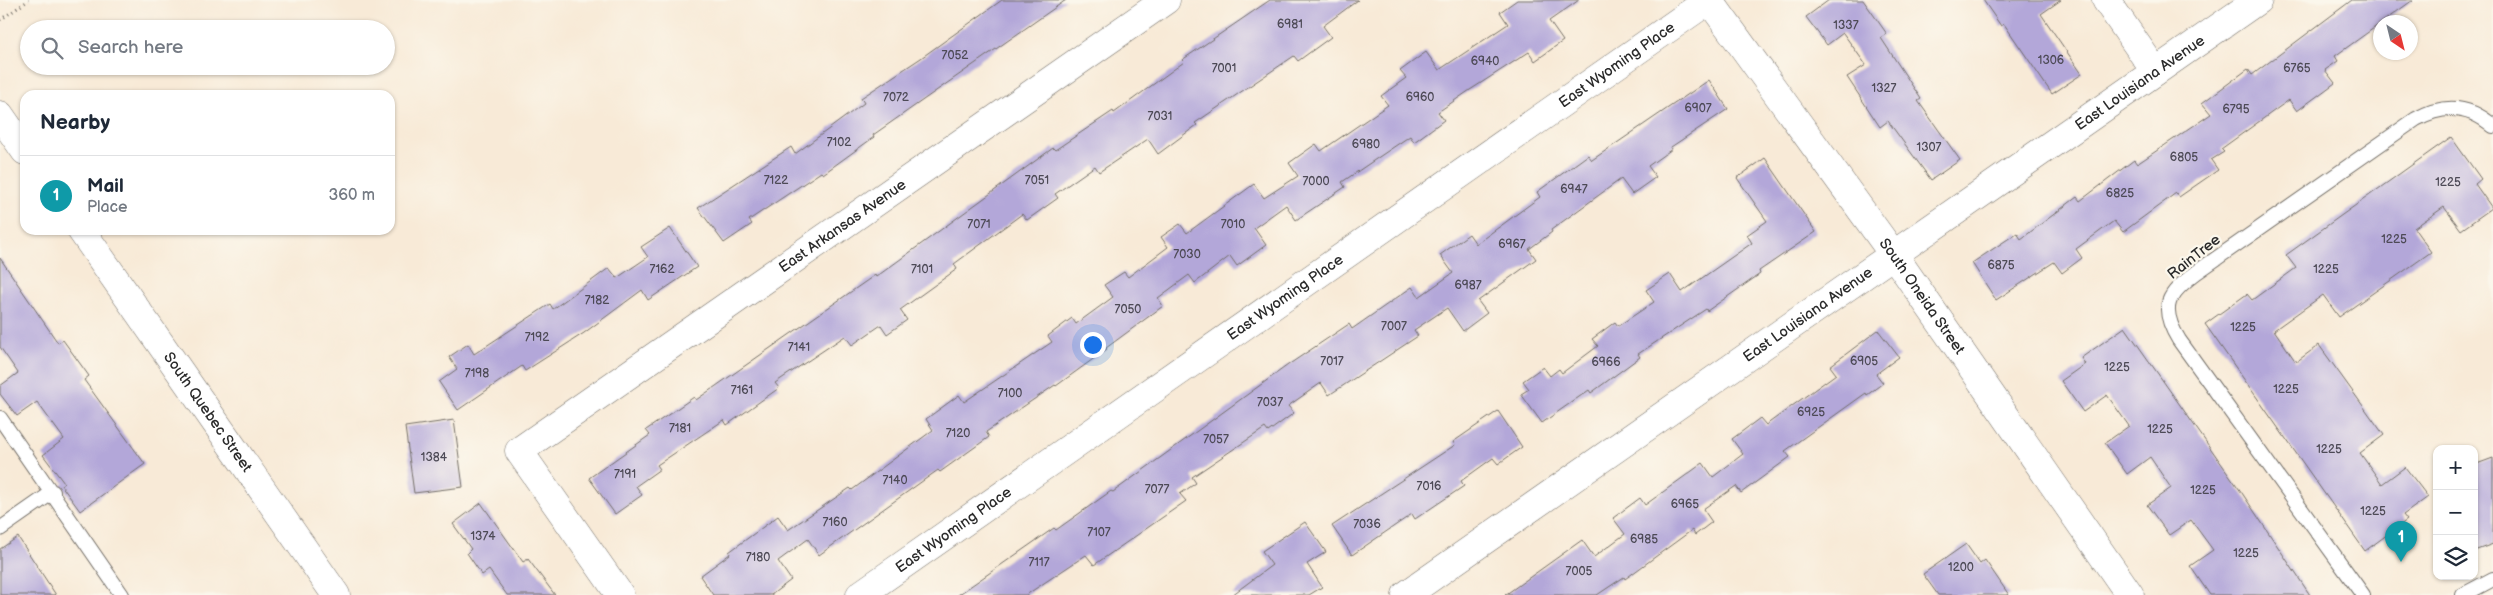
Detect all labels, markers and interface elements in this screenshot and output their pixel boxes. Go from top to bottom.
north arrow [2373,15,2418,60]
house number: 6981 [1277,17,1303,32]
street label: East Wyoming Place [1555,17,1679,112]
house number: 1337 [1833,18,1859,33]
search box [20,20,395,75]
street label: East Louisiana Avenue [2071,31,2208,134]
icon: search [38,34,66,62]
text: Search here [78,36,183,59]
house number: 7052 [942,48,968,63]
house number: 1306 [2038,53,2064,68]
house number: 6940 [1471,54,1499,69]
house number: 7001 [1212,61,1236,76]
house number: 6765 [2283,61,2311,76]
house number: 1327 [1872,81,1897,96]
house number: 7072 [883,90,909,105]
house number: 6960 [1406,90,1434,105]
house number: 6907 [1684,101,1712,116]
house number: 6795 [2222,102,2250,117]
house number: 7031 [1148,109,1172,124]
text: Nearby [40,110,110,135]
house number: 7102 [827,135,851,150]
house number: 6980 [1352,137,1380,152]
house number: 1307 [1917,140,1942,155]
house number: 6805 [2170,150,2198,165]
house number: 7122 [764,173,788,188]
house number: 7051 [1025,173,1049,188]
house number: 7000 [1302,174,1330,189]
text: Mail [87,175,124,198]
street label: East Arkansas Avenue [775,175,910,277]
house number: 1225 [2435,175,2461,190]
house number: 6947 [1560,182,1588,197]
text: 1 [53,186,59,205]
text: 360 m [328,186,375,205]
house number: 6825 [2106,186,2134,201]
text: Place [87,198,128,217]
house number: 7071 [967,217,991,232]
house number: 7010 [1221,217,1245,232]
street label: RainTree [2164,230,2224,284]
house number: 1225 [2381,232,2407,247]
street label: South Oneida Street [1875,234,1969,358]
house number: 6967 [1498,237,1526,252]
house number: 7030 [1173,247,1201,262]
street label: East Wyoming Place [1223,250,1347,344]
house number: 6875 [1987,258,2015,273]
house number: 7162 [650,262,674,277]
house number: 7101 [911,262,933,277]
house number: 1225 [2313,262,2339,277]
street label: East Louisiana Avenue [1739,263,1876,366]
house number: 6987 [1454,278,1482,293]
house number: 7182 [585,293,609,308]
house number: 7050 [1115,302,1141,317]
house number: 7007 [1381,319,1407,334]
house number: 1225 [2230,320,2256,335]
house number: 7192 [525,330,549,345]
your location [1080,332,1106,358]
house number: 7141 [788,340,810,355]
street label: South Quebec Street [160,348,257,476]
house number: 7017 [1320,354,1344,369]
house number: 6905 [1850,354,1878,369]
house number: 6966 [1592,355,1620,370]
house number: 1225 [2104,360,2130,375]
house number: 7198 [465,366,489,381]
house number: 1225 [2273,382,2299,397]
house number: 7161 [731,383,753,398]
house number: 7100 [998,386,1022,401]
house number: 7037 [1257,395,1283,410]
house number: 6925 [1797,405,1825,420]
house number: 7181 [669,421,691,436]
house number: 1225 [2147,422,2173,437]
house number: 7120 [946,426,970,441]
house number: 7057 [1203,432,1229,447]
house number: 1225 [2316,442,2342,457]
map controls [2433,445,2478,580]
button: + [2433,445,2478,490]
house number: 1384 [421,450,448,465]
house number: 7191 [614,467,636,482]
house number: 7140 [883,473,907,488]
house number: 7016 [1417,479,1441,494]
street label: East Wyoming Place [892,482,1015,577]
house number: 7077 [1145,482,1169,497]
house number: 1225 [2190,483,2216,498]
button: − [2433,490,2478,535]
house number: 6965 [1671,497,1699,512]
house number: 1225 [2360,504,2386,519]
house number: 7160 [823,515,847,530]
house number: 7036 [1353,517,1381,532]
pin: 1 [2385,521,2417,562]
house number: 7107 [1087,525,1111,540]
house number: 1374 [470,529,496,544]
house number: 6985 [1630,532,1658,547]
button: layers [2433,535,2478,580]
house number: 1225 [2233,546,2259,561]
house number: 7180 [746,550,770,565]
house number: 7117 [1028,555,1050,570]
house number: 1200 [1948,560,1974,575]
house number: 7005 [1566,564,1593,579]

